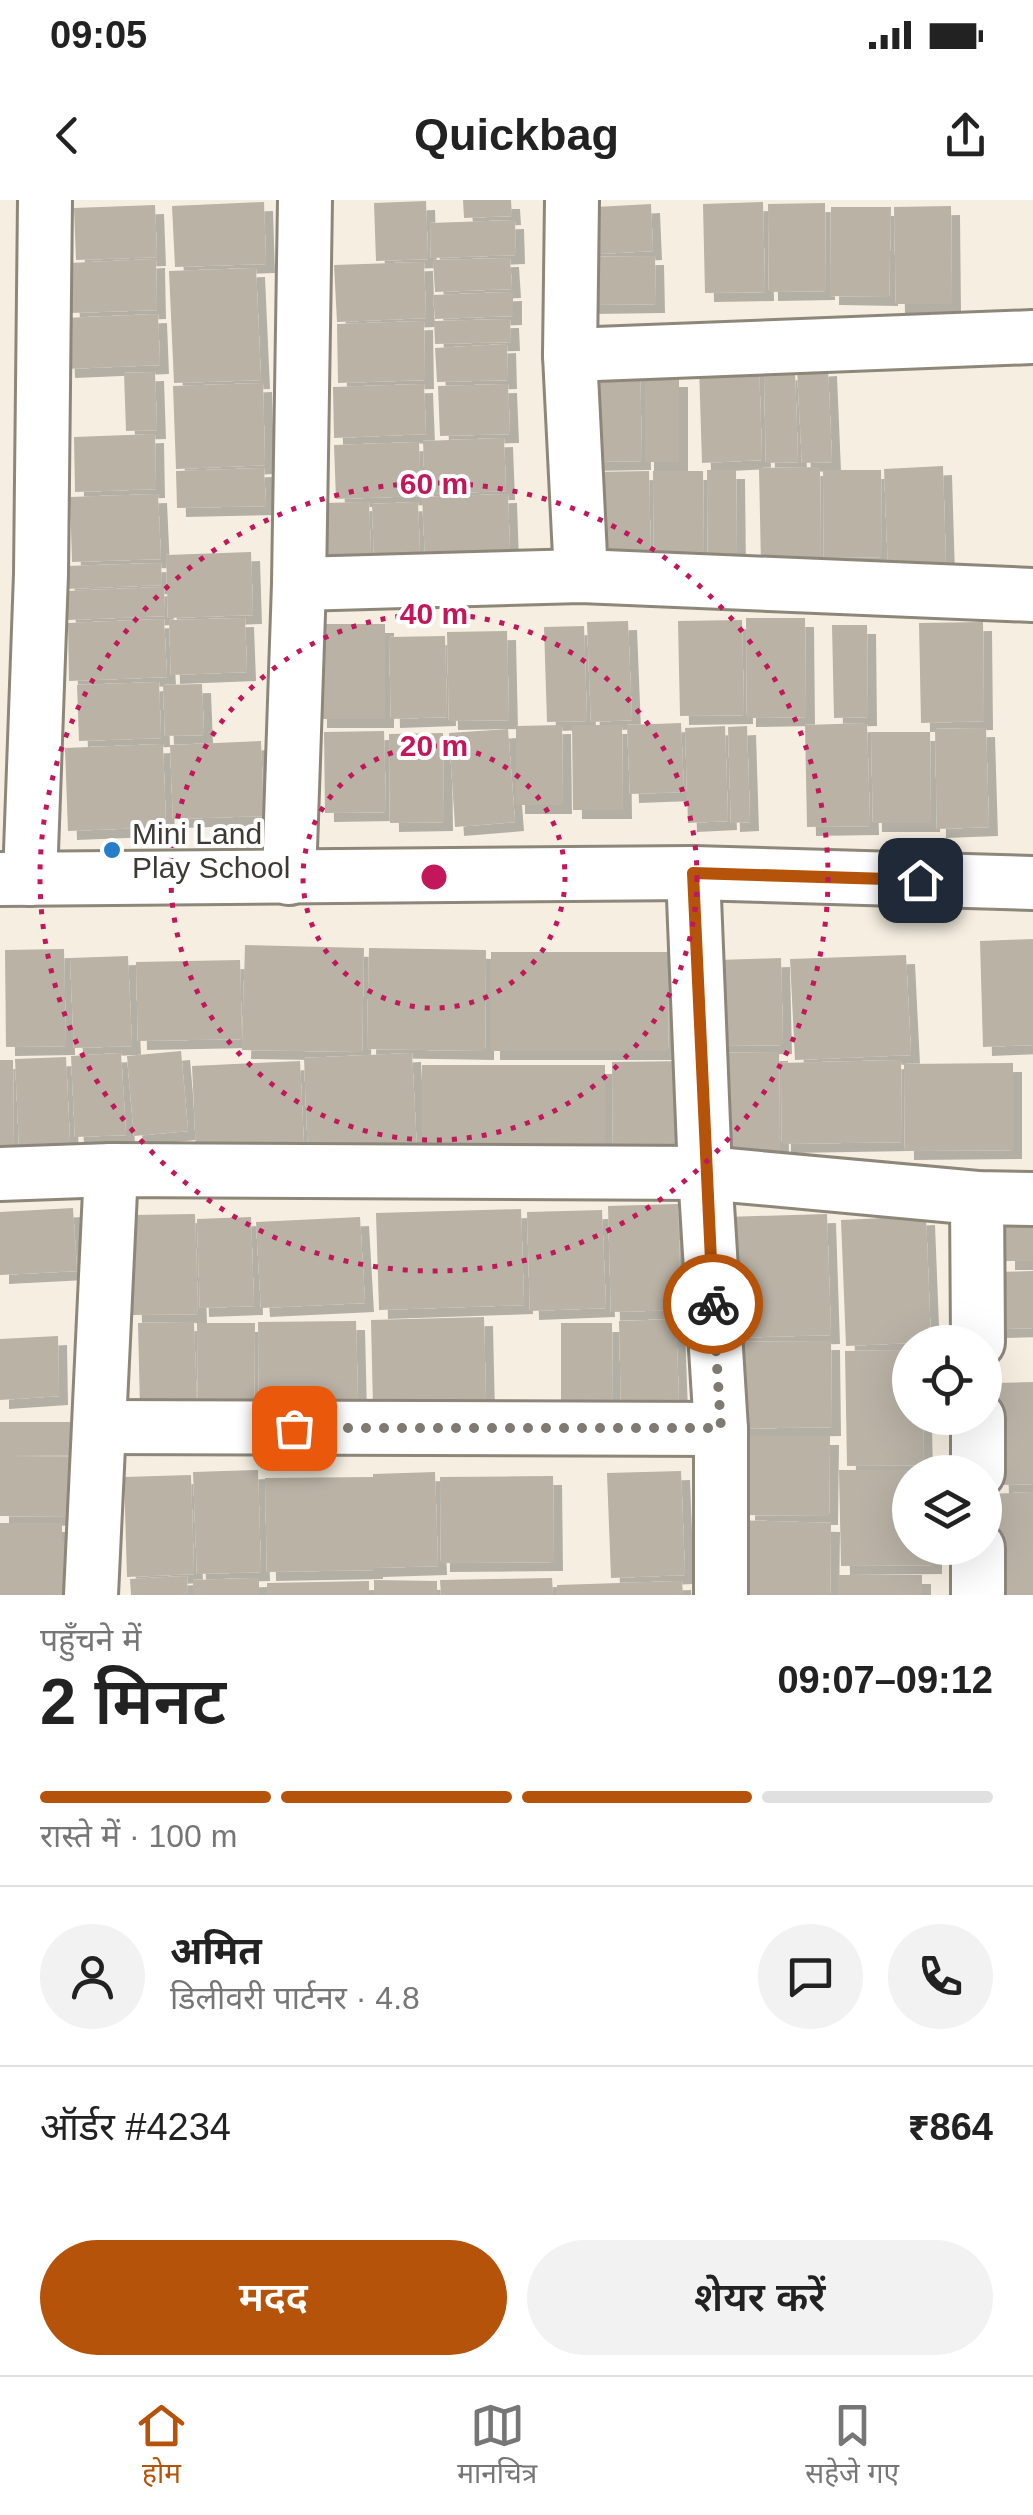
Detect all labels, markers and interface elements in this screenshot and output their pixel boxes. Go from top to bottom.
text: 09:05 [50,14,147,56]
icon: back [40,108,95,163]
icon: share [938,108,993,163]
text: Quickbag [414,109,619,160]
text: 60 m [400,467,468,500]
text: 40 m [400,597,468,630]
text: 20 m [400,729,468,762]
place label: Mini Land Play School [132,817,290,884]
pin [878,838,963,923]
marker: Mini Land Play School [101,839,123,861]
icon: home [893,853,948,908]
centre of rings [416,859,452,895]
courier [663,1254,763,1354]
icon: bike [686,1277,741,1332]
map controls [892,1325,1002,1565]
button: locate [892,1325,1002,1435]
pin [252,1386,337,1471]
icon: bag [267,1401,322,1456]
button: layers [892,1455,1002,1565]
text: पहुँचने में [40,1622,141,1658]
text: 09:07–09:12 [777,1659,993,1701]
text: 2 मिनट [40,1665,226,1738]
text: रास्ते में · 100 m [40,1818,237,1854]
button: person [40,1924,145,2029]
button: chat [758,1924,863,2029]
button: phone [888,1924,993,2029]
text: अमित [170,1930,262,1972]
text: डिलीवरी पार्टनर · 4.8 [170,1980,420,2016]
text: ऑर्डर #4234 [40,2106,231,2148]
text: ₹864 [908,2106,993,2148]
button: मदद [40,2240,507,2355]
button: शेयर करें [527,2240,993,2355]
tab: होम [134,2398,189,2494]
tab: मानचित्र [457,2398,537,2494]
tab: सहेजे गए [805,2398,899,2494]

